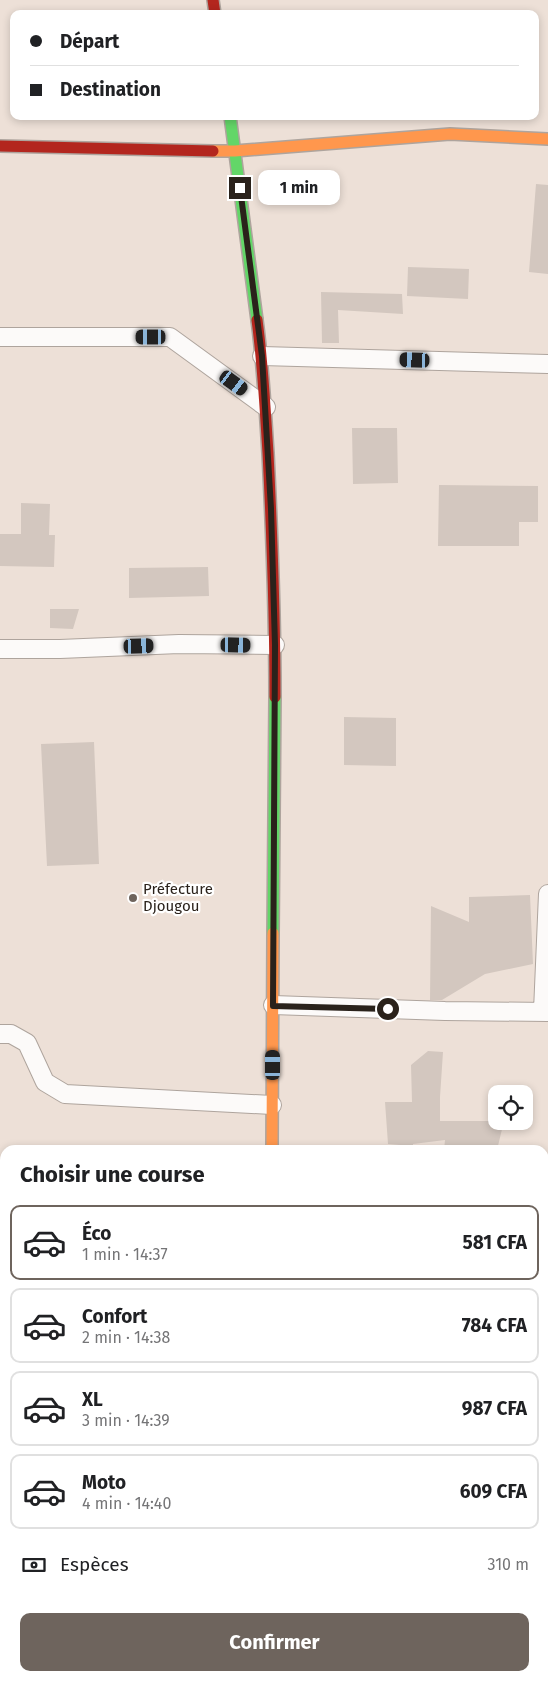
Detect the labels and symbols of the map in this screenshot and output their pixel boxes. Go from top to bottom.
callout: 1 min [258,170,340,206]
route end [229,177,251,199]
car [136,330,166,345]
car [399,352,430,368]
car [217,368,250,398]
car [220,637,251,653]
car [123,638,154,654]
place label: Préfecture Djougou [143,880,213,915]
marker: Préfecture Djougou [127,892,139,904]
route start [377,998,399,1020]
car [265,1050,280,1080]

